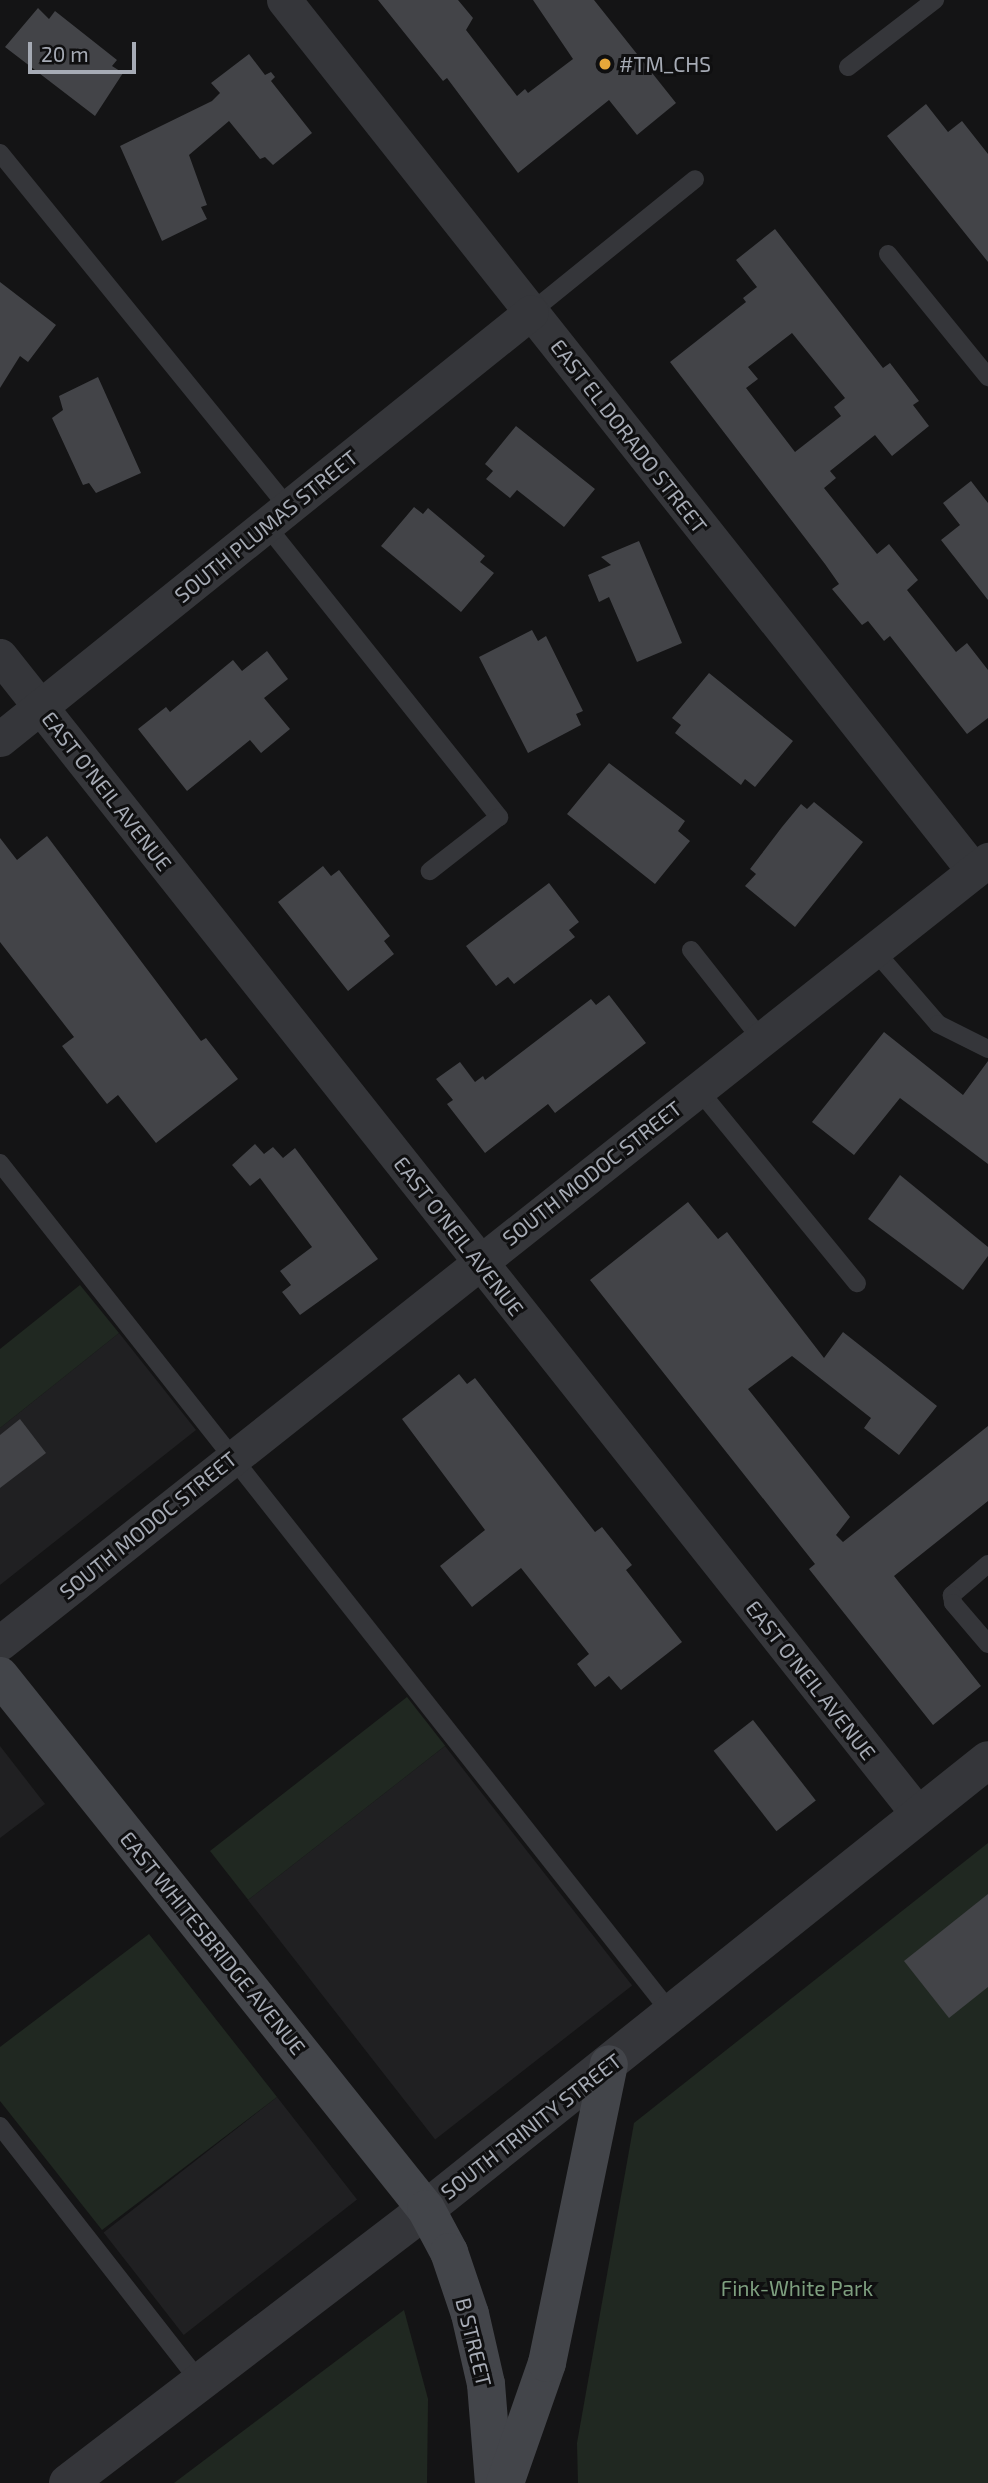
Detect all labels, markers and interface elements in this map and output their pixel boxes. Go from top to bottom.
scale bar [32,28,140,72]
text: 20 m [41,41,89,66]
place label: #TM_CHS [619,51,711,77]
marker: #TM_CHS [597,56,613,72]
street label: EAST EL DORADO STREET [545,334,713,538]
street label: SOUTH PLUMAS STREET [169,444,363,608]
street label: EAST O'NEIL AVENUE [36,706,178,876]
street label: SOUTH MODOC STREET [497,1095,687,1251]
street label: EAST O'NEIL AVENUE [388,1151,530,1321]
street label: SOUTH MODOC STREET [54,1446,242,1604]
street label: EAST O'NEIL AVENUE [740,1595,882,1765]
street label: EAST WHITESBRIDGE AVENUE [115,1826,311,2060]
street label: SOUTH TRINITY STREET [435,2047,627,2205]
park label: Fink-White Park [721,2275,873,2301]
street label: B STREET [451,2295,497,2389]

